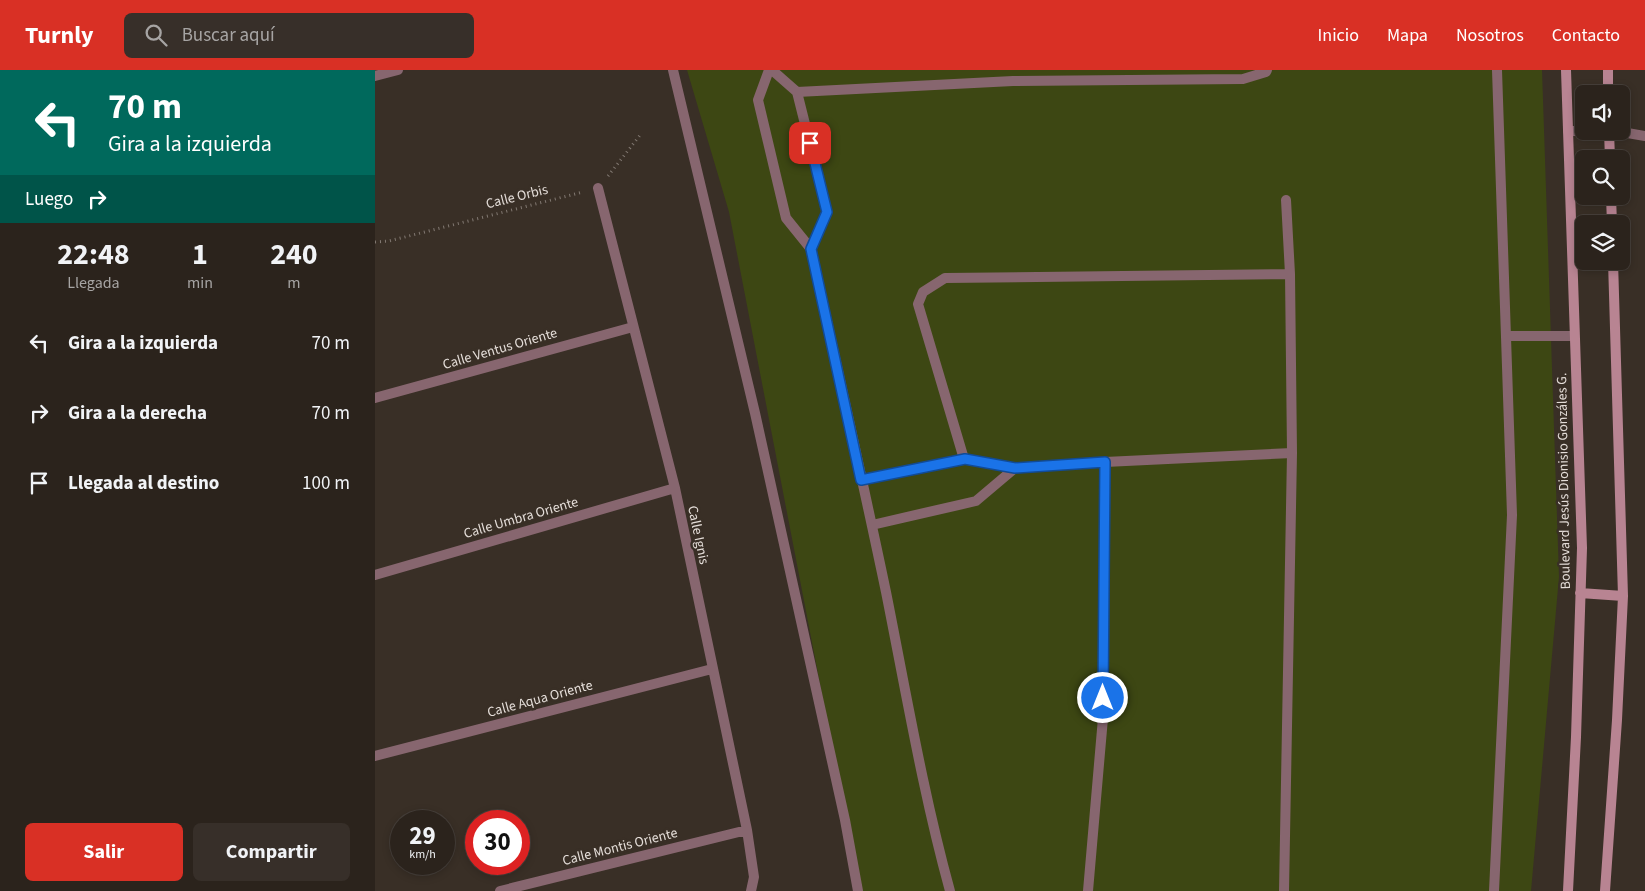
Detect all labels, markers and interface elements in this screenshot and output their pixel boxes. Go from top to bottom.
search box [124,13,474,58]
text: Turnly [25,18,94,53]
icon: search [142,21,170,49]
text: Buscar aquí [182,22,275,49]
text: Inicio [1318,23,1359,48]
text: Mapa [1387,23,1428,48]
text: Nosotros [1456,23,1524,48]
text: Contacto [1552,23,1620,48]
text: 70 m [108,82,182,132]
map controls [1575,85,1630,270]
button: sound [1575,85,1630,140]
icon: left [25,90,90,155]
pin [789,122,831,164]
text: Gira a la izquierda [108,128,272,160]
icon: arrive [796,129,824,157]
button: search [1575,150,1630,205]
street label: Calle Orbis [484,180,550,214]
icon: right [83,185,111,213]
text: Luego [25,186,73,213]
button: layers [1575,215,1630,270]
text: 22:48 [57,233,130,276]
text: 1 [192,233,208,276]
text: 240 [270,233,318,276]
text: Llegada [67,272,120,294]
text: min [187,272,213,294]
text: m [287,272,301,294]
street label: Calle Ventus Oriente [440,323,560,375]
icon: left [25,329,53,357]
text: Gira a la izquierda [68,330,218,357]
text: 70 m [312,330,350,357]
street label: Boulevard Jesús Dionisio Gonzáles G. [1552,372,1576,590]
icon: right [25,399,53,427]
text: Gira a la derecha [68,400,207,427]
text: 70 m [312,400,350,427]
icon: arrive [25,469,53,497]
text: Llegada al destino [68,470,219,497]
text: 100 m [302,470,350,497]
street label: Calle Umbra Oriente [461,492,581,544]
street label: Calle Ignis [682,504,714,566]
position arrow [1076,671,1128,723]
street label: Calle Aqua Oriente [485,675,595,723]
speed limit sign: 30 [465,810,530,875]
text: 29 [409,818,436,854]
button: Salir [25,823,183,881]
button: Compartir [193,823,350,881]
street label: Calle Montis Oriente [560,823,680,871]
text: km/h [409,846,436,863]

